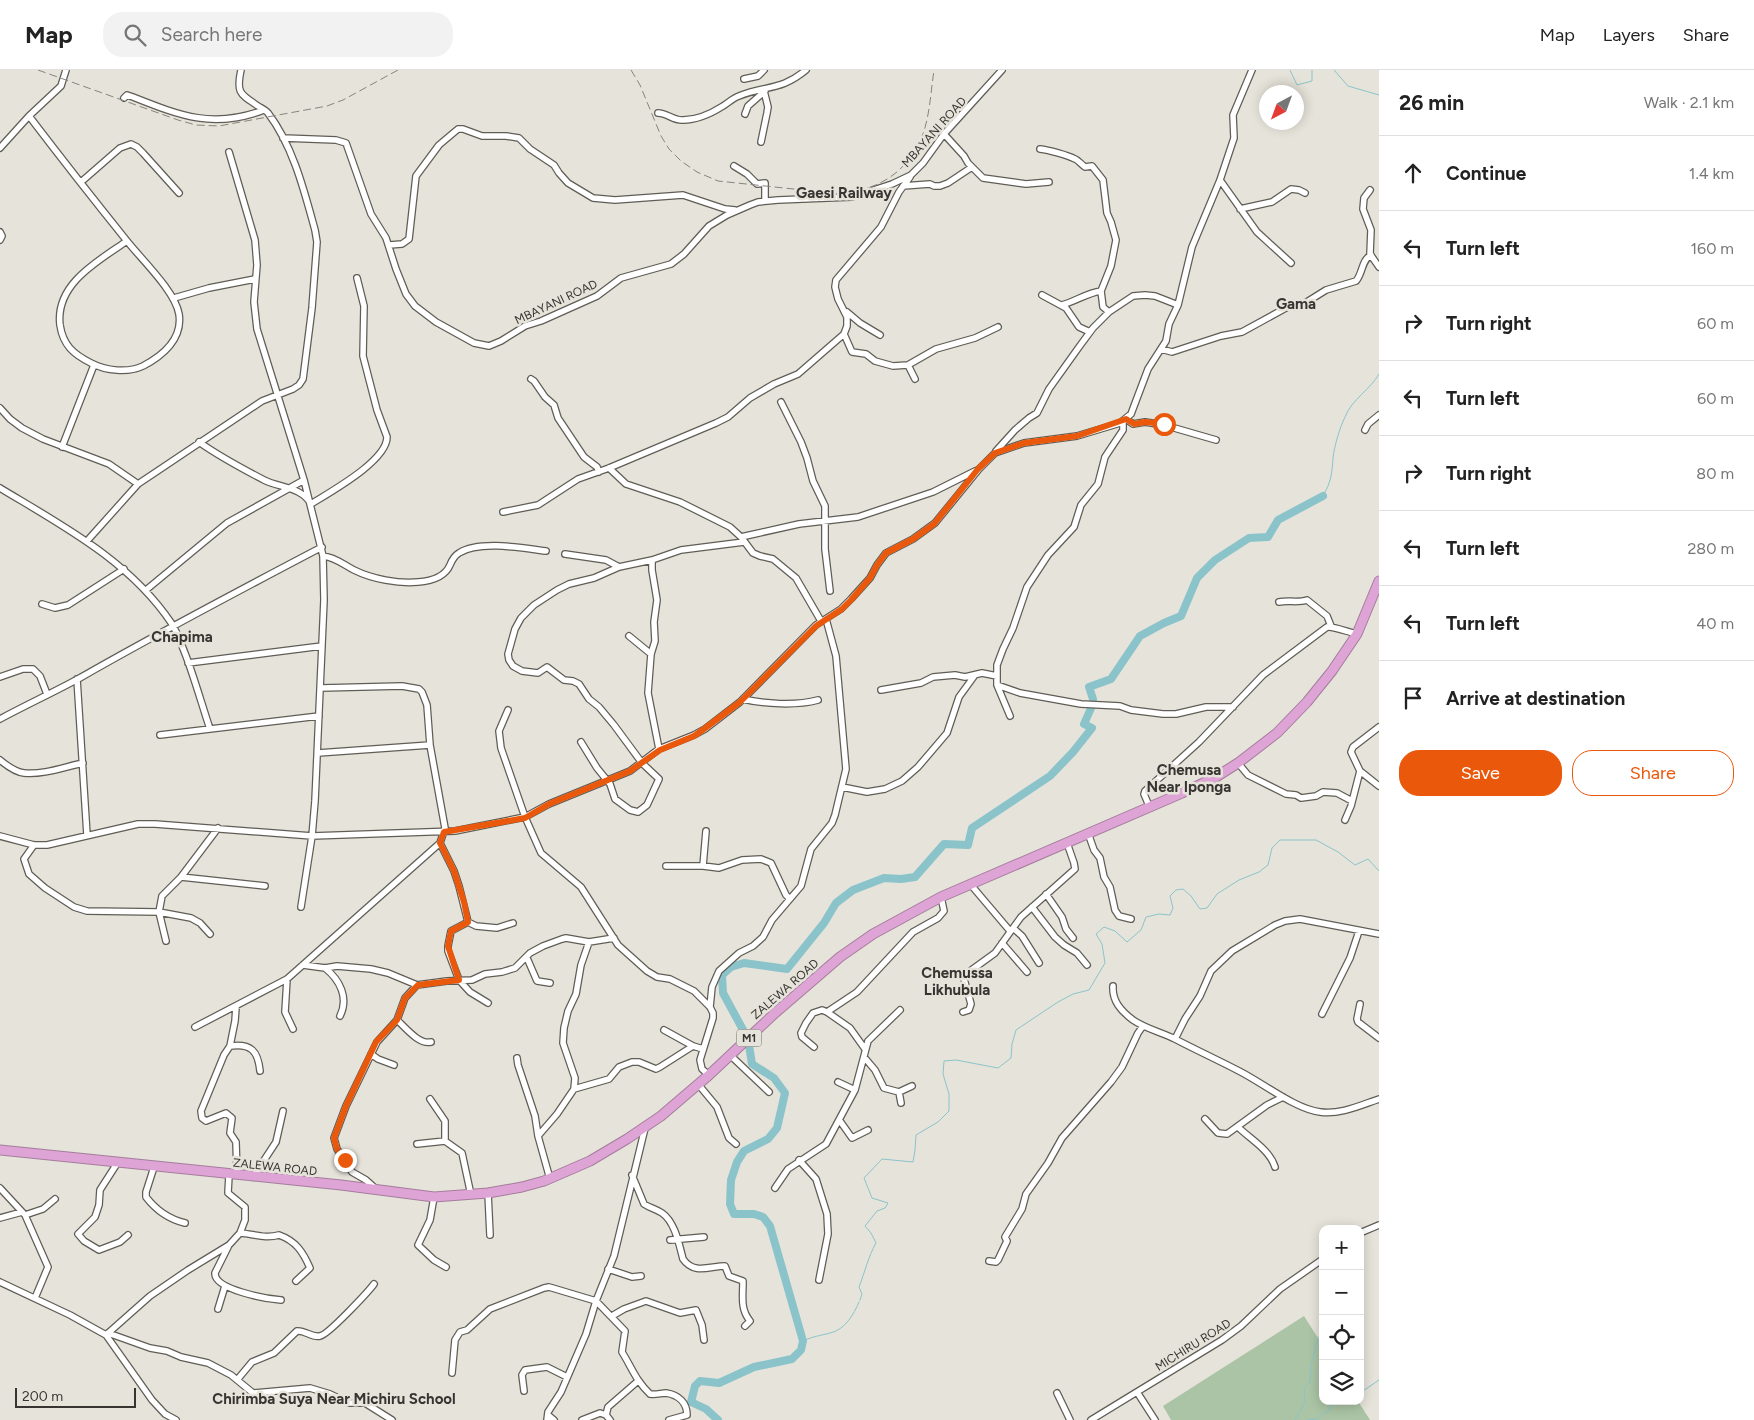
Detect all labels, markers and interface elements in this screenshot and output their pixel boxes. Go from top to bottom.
search box [103,12,453,57]
text: Map [25,20,73,49]
icon: search [121,21,149,49]
text: Search here [161,23,262,46]
text: Map [1540,24,1575,46]
text: Layers [1603,24,1655,46]
text: Share [1683,24,1729,46]
north arrow [1259,85,1304,130]
text: 26 min [1399,90,1464,115]
text: Walk · 2.1 km [1644,93,1734,112]
street label: MBAYANI ROAD [899,94,969,170]
icon: ahead [1399,159,1427,187]
text: Continue [1446,162,1526,185]
text: 1.4 km [1689,164,1734,183]
district label: Gaesi Railway [796,184,892,202]
icon: left [1399,234,1427,262]
text: Turn left [1446,237,1520,260]
text: 160 m [1691,239,1734,258]
street label: MBAYANI ROAD [512,277,600,327]
district label: Gama [1276,295,1316,313]
icon: right [1399,309,1427,337]
text: Turn right [1446,312,1532,335]
text: 60 m [1697,314,1734,333]
icon: left [1399,384,1427,412]
text: Turn left [1446,387,1520,410]
text: 60 m [1697,389,1734,408]
route start [1153,413,1176,436]
icon: right [1399,459,1427,487]
text: Turn right [1446,462,1532,485]
text: 80 m [1696,464,1734,483]
icon: left [1399,534,1427,562]
text: Turn left [1446,537,1520,560]
text: 280 m [1687,539,1734,558]
icon: left [1399,609,1427,637]
text: Turn left [1446,612,1520,635]
text: 40 m [1696,614,1734,633]
district label: Chapima [151,628,213,646]
icon: arrive [1399,684,1427,712]
text: Arrive at destination [1446,687,1625,710]
button: Save [1399,750,1562,796]
button: Share [1572,750,1734,796]
district label: Chemusa Near Iponga [1147,761,1231,796]
street label: ZALEWA ROAD [748,956,822,1022]
district label: Chemussa Likhubula [921,964,993,999]
road number: M1 [736,1030,762,1046]
route end [334,1149,357,1172]
street label: ZALEWA ROAD [232,1156,318,1178]
map controls [1319,1225,1364,1405]
button: + [1319,1225,1364,1270]
button: − [1319,1270,1364,1315]
button: locate [1319,1315,1364,1360]
street label: MICHIRU ROAD [1153,1316,1233,1374]
button: layers [1319,1360,1364,1405]
scale bar [15,1385,136,1408]
text: 200 m [22,1388,63,1405]
district label: Chirimba Suya Near Michiru School [212,1390,456,1408]

